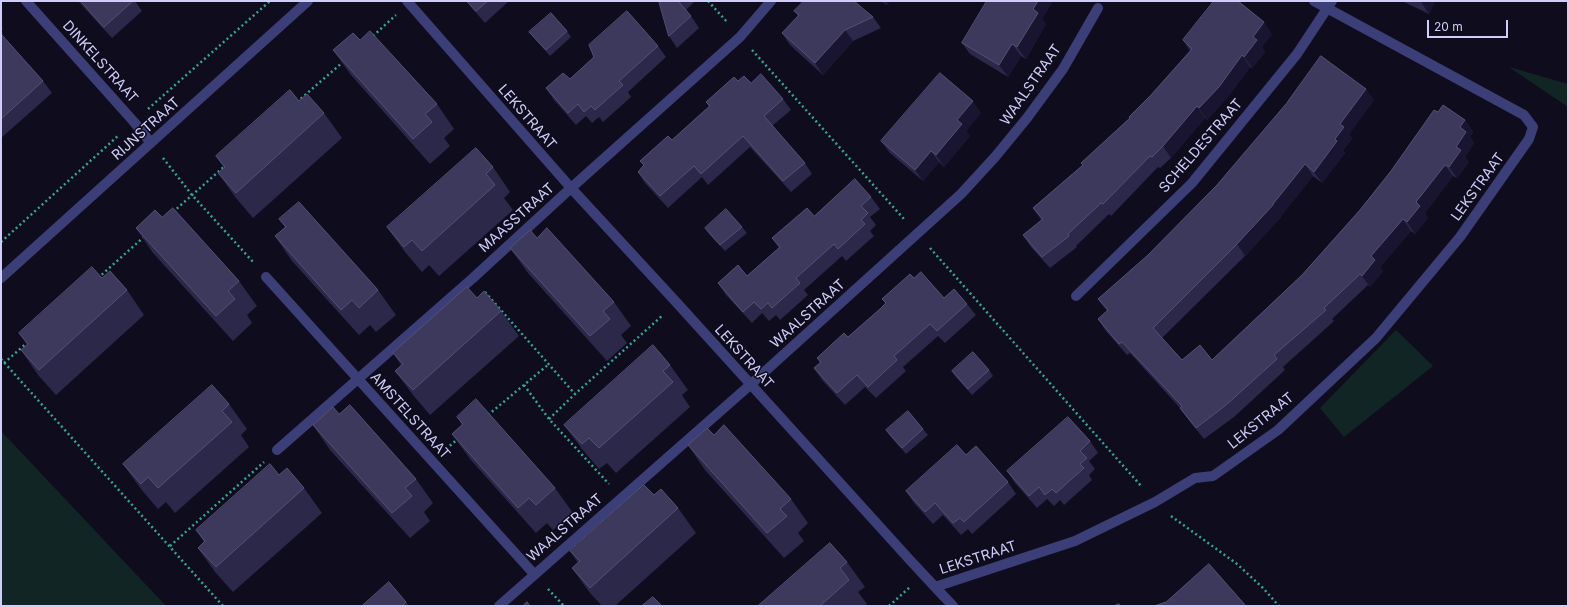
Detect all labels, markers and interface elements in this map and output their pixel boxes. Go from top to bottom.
scale bar [1429,12,1510,38]
street label: DINKELSTRAAT [59,18,141,106]
text: 20 m [1434,19,1463,34]
street label: WAALSTRAAT [997,41,1065,129]
street label: LEKSTRAAT [494,81,560,153]
street label: RIJNSTRAAT [109,94,183,164]
street label: SCHELDESTRAAT [1156,96,1246,196]
street label: LEKSTRAAT [1448,150,1508,224]
street label: MAASSTRAAT [476,180,558,256]
street label: WAALSTRAAT [767,276,849,352]
street label: LEKSTRAAT [711,322,777,392]
street label: AMSTELSTRAAT [367,369,453,463]
street label: LEKSTRAAT [1225,389,1297,453]
street label: WAALSTRAAT [524,491,606,565]
street label: LEKSTRAAT [937,538,1019,578]

